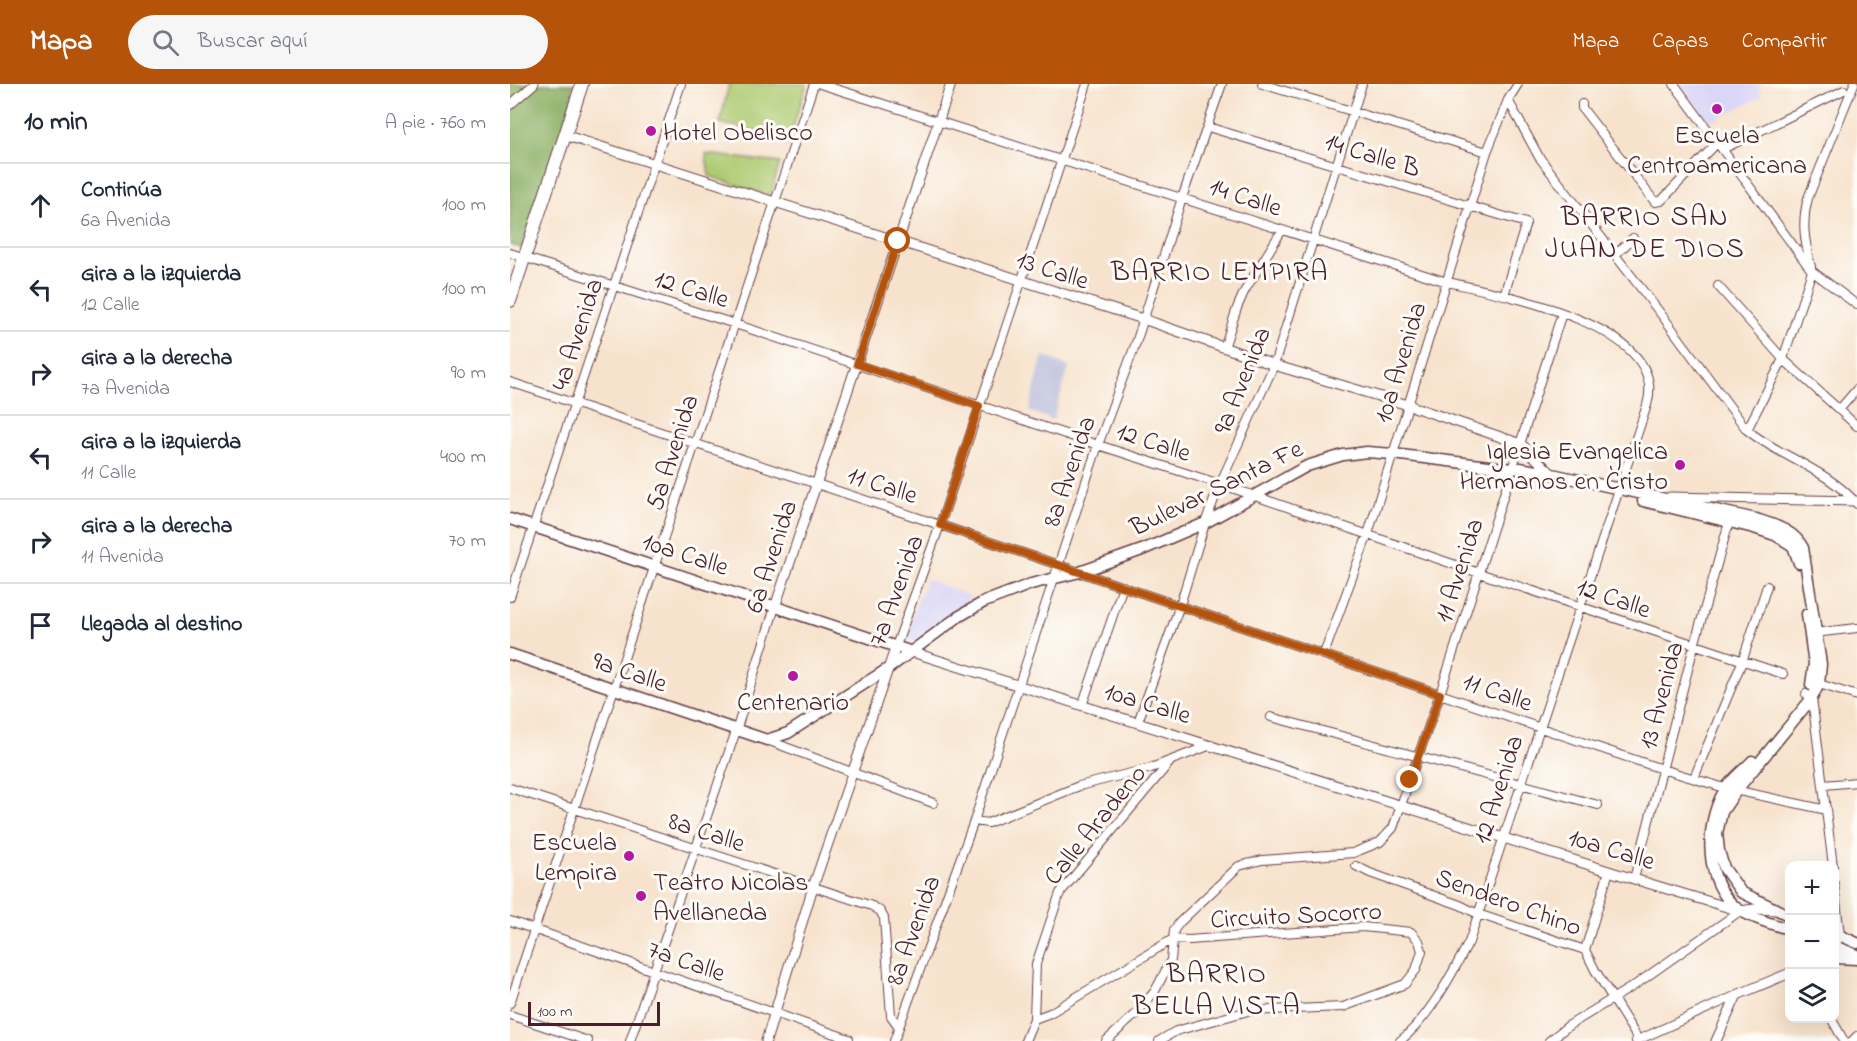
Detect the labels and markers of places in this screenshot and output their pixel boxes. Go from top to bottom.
marker: Escuela Centroamericana [1710,102,1724,116]
place label: Hotel Obelisco [663,115,813,153]
place label: Escuela Centroamericana [1627,118,1807,186]
marker: Hotel Obelisco [644,124,658,138]
place label: Iglesia Evangelica Hermanos en Cristo [1459,434,1668,502]
marker: Iglesia Evangelica Hermanos en Cristo [1673,458,1687,472]
marker: Centenario [786,669,800,683]
place label: Centenario [737,685,849,723]
place label: Escuela Lempira [532,825,617,893]
marker: Escuela Lempira [622,849,636,863]
place label: Teatro Nicolas Avellaneda [653,865,809,933]
marker: Teatro Nicolas Avellaneda [634,889,648,903]

